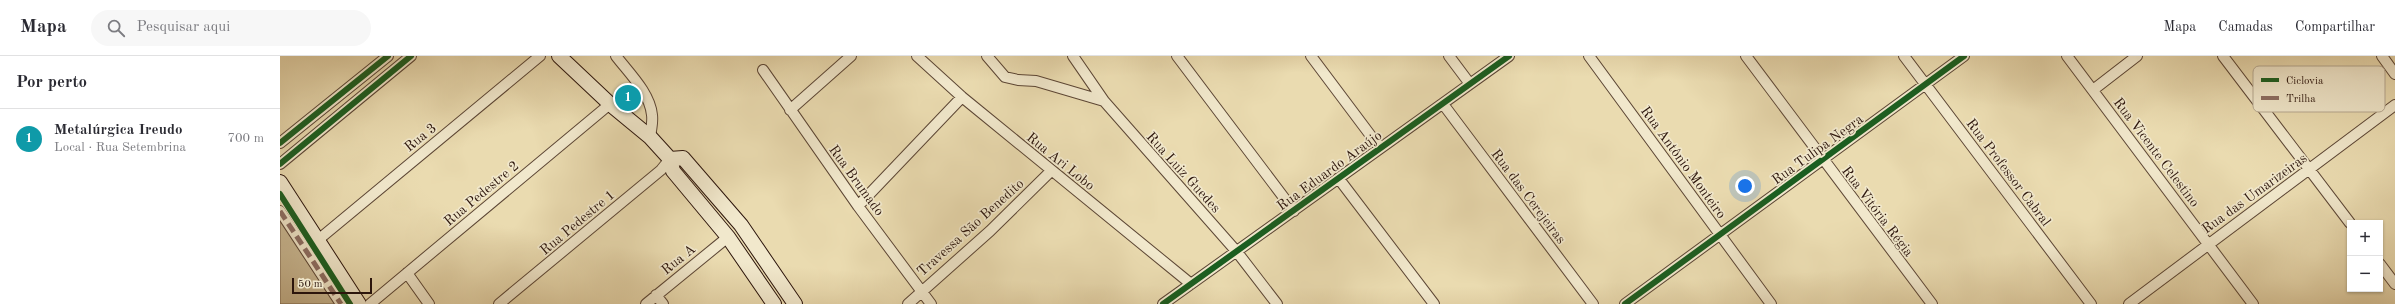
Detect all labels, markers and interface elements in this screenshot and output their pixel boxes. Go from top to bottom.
search box [91,10,371,46]
icon: search [105,17,127,39]
text: Mapa [20,18,67,37]
text: Pesquisar aqui [137,20,230,35]
text: Mapa [2163,20,2196,34]
text: Camadas [2218,20,2273,34]
text: Compartilhar [2295,20,2375,34]
legend [2253,66,2385,112]
text: Por perto [16,74,87,91]
text: Ciclovia [2286,76,2324,87]
pin: 1 [615,83,641,113]
text: Trilha [2286,94,2316,105]
street label: Rua Vicente Celestino [2111,95,2202,210]
street label: Rua Antônio Monteiro [1638,104,1728,221]
street label: Rua Tulipa Negra [1769,112,1866,187]
street label: Rua Professor Cabral [1963,116,2053,229]
street label: Rua 3 [402,121,439,155]
text: Metalúrgica Ireudo [54,123,183,138]
street label: Rua Eduardo Araújo [1275,128,1385,213]
street label: Rua Ari Lobo [1024,130,1097,193]
street label: Rua Luiz Guedes [1144,130,1223,216]
text: 1 [25,132,33,145]
text: 700 m [227,132,264,145]
text: Local · Rua Setembrina [54,141,186,154]
street label: Rua Brumado [826,143,886,219]
street label: Rua das Cerejeiras [1488,147,1568,246]
street label: Rua das Umarizeiras [2199,151,2310,237]
street label: Rua Pedestre 2 [442,159,522,229]
street label: Rua Vitória Régia [1839,164,1916,259]
street label: Travessa São Benedito [915,176,1027,279]
your location [1735,176,1755,196]
street label: Rua Pedestre 1 [538,188,618,258]
map controls [2347,220,2383,292]
button: + [2347,220,2383,256]
street label: Rua A [659,242,698,278]
button: − [2347,256,2383,292]
scale bar [292,276,372,295]
text: 50 m [298,279,323,290]

